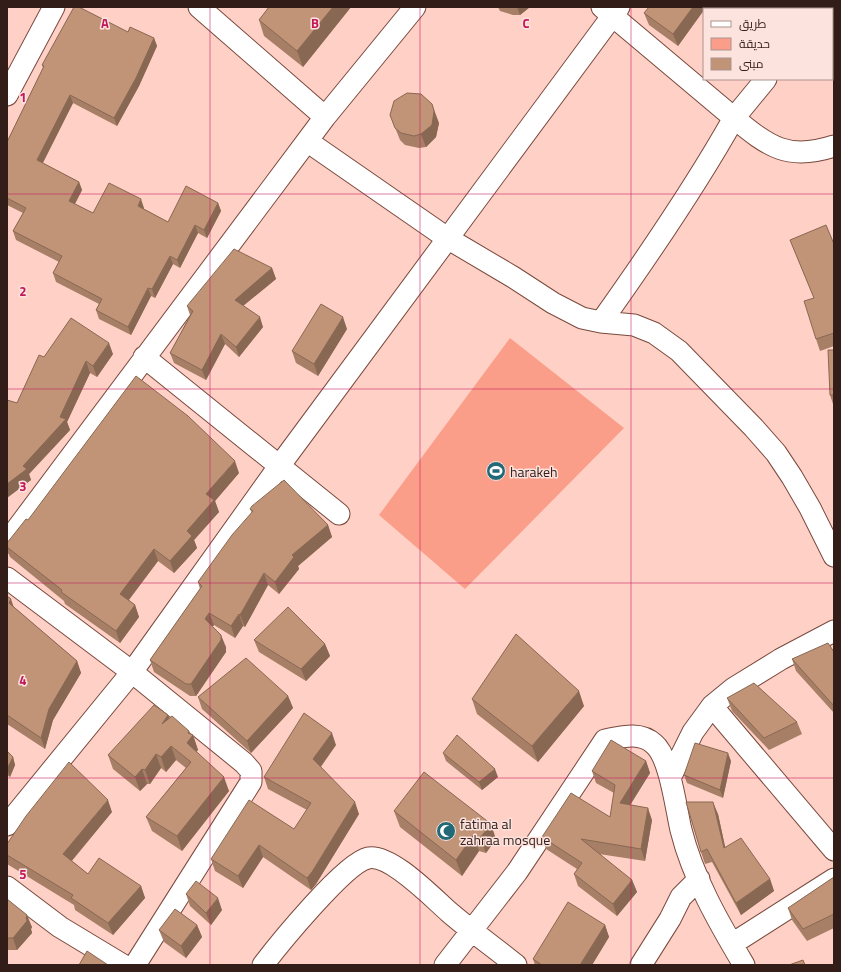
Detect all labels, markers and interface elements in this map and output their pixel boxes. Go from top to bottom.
legend [703,8,833,80]
text: A [101,13,109,33]
text: B [311,13,319,33]
text: C [522,13,530,33]
text: طريق [739,14,767,33]
text: حديقة [739,34,770,53]
text: مبنى [739,54,764,73]
text: 1 [19,87,27,107]
text: 2 [19,281,27,301]
sports icon: harakeh [485,460,507,482]
place label: harakeh [510,461,558,482]
text: 3 [19,476,27,496]
text: 4 [19,670,27,690]
place label: fatima al zahraa mosque [460,813,550,850]
mosque icon: fatima al zahraa mosque [435,820,457,842]
text: 5 [19,864,27,884]

